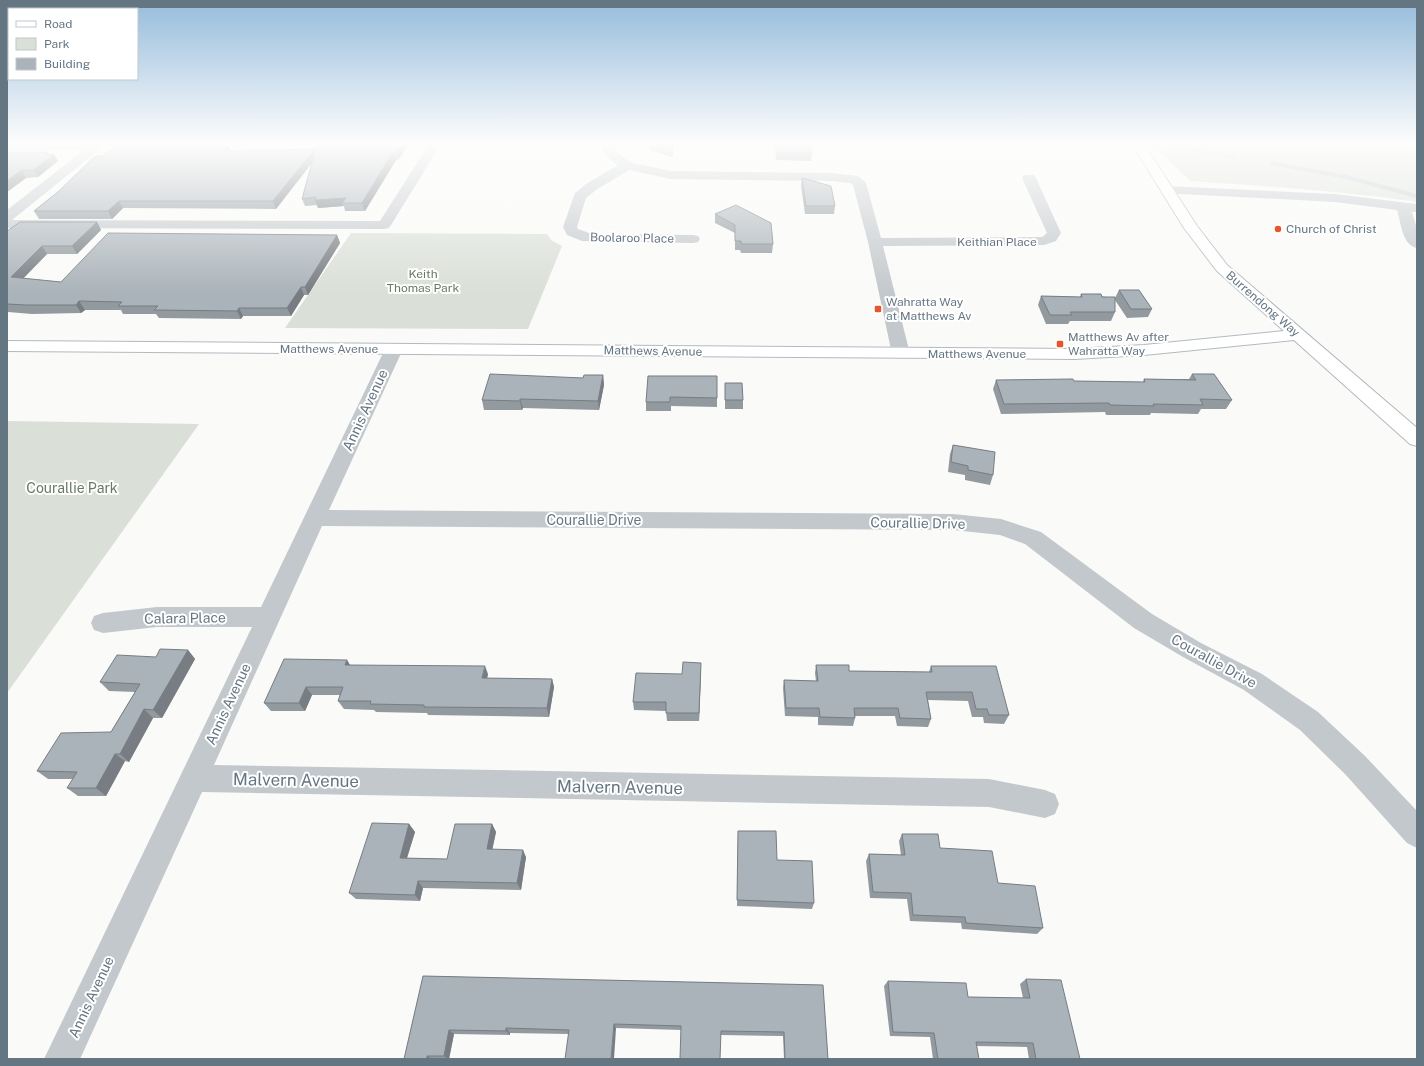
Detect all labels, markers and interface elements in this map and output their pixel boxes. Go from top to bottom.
legend [8,8,138,80]
text: Road [44,17,72,31]
text: Park [44,37,70,51]
text: Building [44,57,90,71]
place label: Church of Christ [1286,222,1377,236]
marker: Church of Christ [1273,224,1283,234]
street label: Boolaroo Place [590,230,674,246]
street label: Keithian Place [957,235,1037,249]
park label: Keith Thomas Park [387,267,459,295]
street label: Burrendong Way [1223,268,1303,340]
place label: Wahratta Way at Matthews Av [886,295,971,323]
marker: Wahratta Way at Matthews Av [873,304,883,314]
place label: Matthews Av after Wahratta Way [1068,330,1169,358]
marker: Matthews Av after Wahratta Way [1055,339,1065,349]
street label: Matthews Avenue [280,342,379,356]
street label: Matthews Avenue [604,343,703,359]
street label: Matthews Avenue [928,347,1027,361]
street label: Annis Avenue [339,367,391,453]
park label: Courallie Park [26,480,118,496]
street label: Courallie Drive [546,512,642,528]
street label: Courallie Drive [870,514,966,532]
street label: Calara Place [144,609,226,627]
street label: Courallie Drive [1169,631,1260,691]
street label: Annis Avenue [202,661,254,747]
street label: Malvern Avenue [233,769,359,791]
street label: Malvern Avenue [557,776,683,798]
street label: Annis Avenue [65,954,117,1040]

